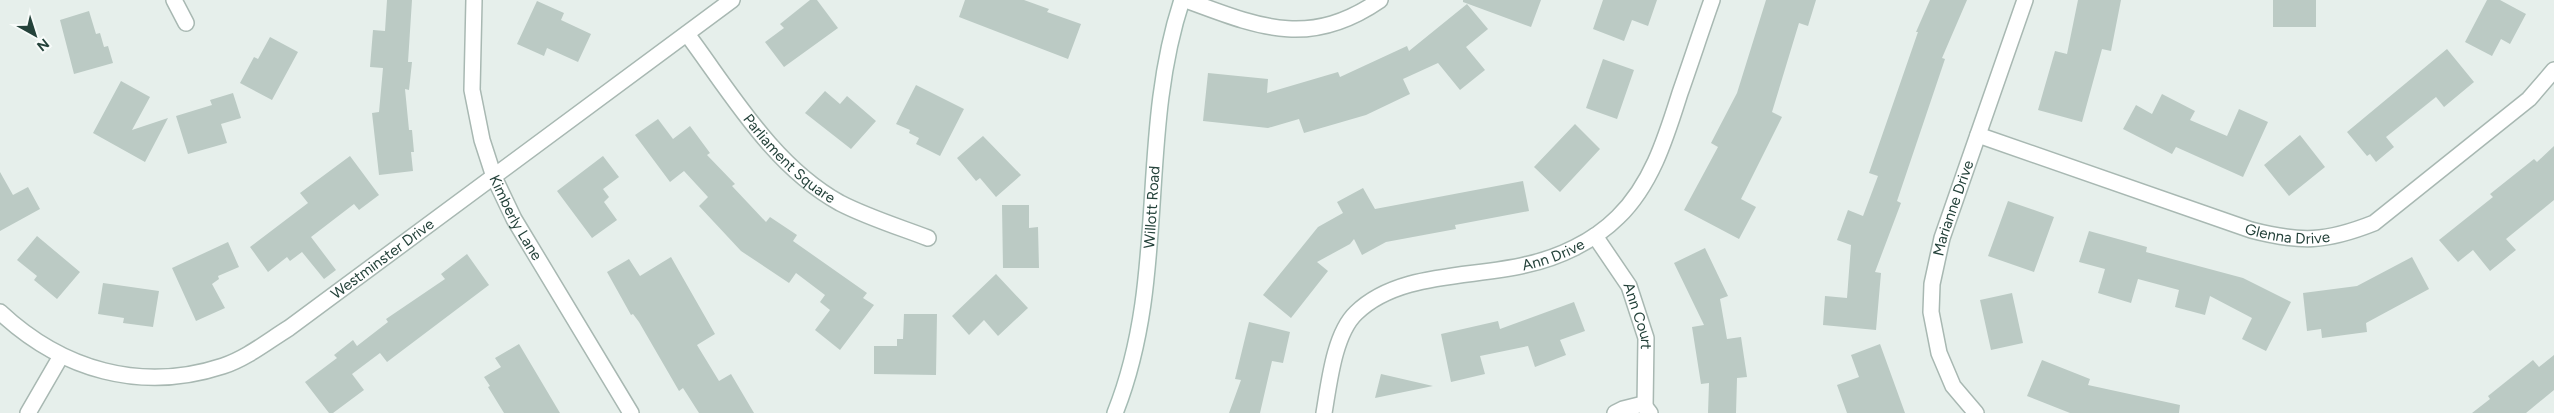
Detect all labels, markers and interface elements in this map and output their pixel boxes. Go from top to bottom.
north arrow [10,10,60,60]
text: N [33,35,52,55]
street label: Parliament Square [739,110,839,207]
street label: Marianne Drive [1929,158,1977,258]
street label: Willott Road [1140,165,1163,249]
street label: Kimberly Lane [485,172,546,264]
street label: Westminster Drive [327,215,437,303]
street label: Glenna Drive [2242,220,2331,248]
street label: Ann Drive [1520,235,1588,274]
street label: Ann Court [1619,280,1655,350]

